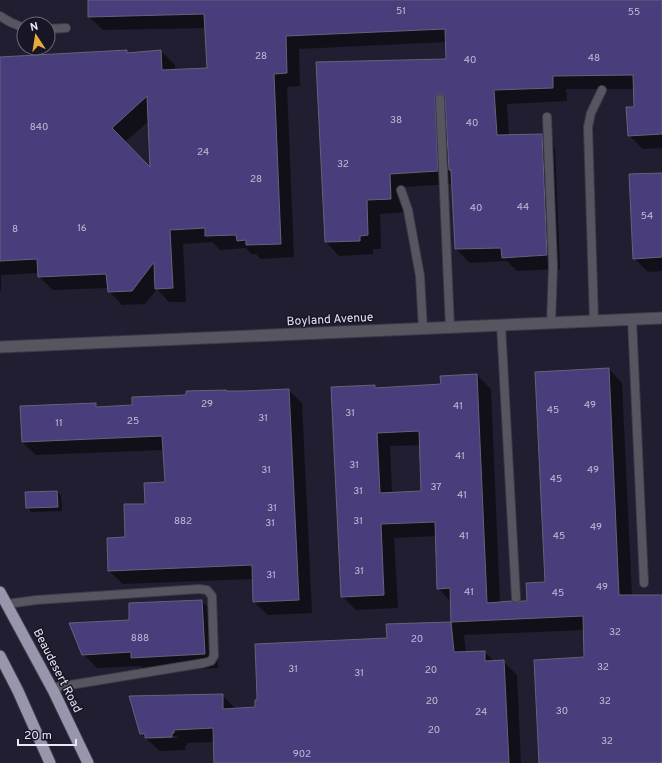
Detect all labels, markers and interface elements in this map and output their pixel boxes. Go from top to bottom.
house number: 51 [396,5,406,18]
house number: 55 [628,6,640,19]
north arrow [16,16,56,56]
text: N [29,20,39,35]
house number: 28 [255,50,267,63]
house number: 48 [588,52,600,65]
house number: 40 [464,54,476,67]
house number: 38 [390,114,402,127]
house number: 40 [466,117,478,130]
house number: 840 [30,121,48,134]
house number: 24 [197,146,209,159]
house number: 32 [337,158,349,171]
house number: 28 [250,173,262,186]
house number: 44 [517,201,529,214]
house number: 40 [470,202,482,215]
house number: 54 [641,210,653,223]
house number: 16 [77,222,87,235]
house number: 8 [12,223,18,236]
street label: Boyland Avenue [286,310,374,330]
house number: 29 [201,398,213,411]
house number: 49 [584,399,596,412]
house number: 41 [453,400,463,413]
house number: 45 [547,404,559,417]
house number: 31 [345,407,355,420]
house number: 31 [258,412,268,425]
house number: 25 [127,415,139,428]
house number: 11 [55,417,63,430]
house number: 41 [455,450,465,463]
house number: 31 [349,459,359,472]
house number: 31 [261,464,271,477]
house number: 49 [587,464,599,477]
house number: 45 [550,473,562,486]
house number: 37 [430,481,442,494]
house number: 31 [353,485,363,498]
house number: 41 [457,489,467,502]
house number: 31 [267,502,277,515]
house number: 882 [174,515,192,528]
house number: 31 [353,515,363,528]
house number: 31 [265,517,275,530]
house number: 49 [590,521,602,534]
house number: 41 [459,530,469,543]
house number: 45 [553,530,565,543]
house number: 31 [354,565,364,578]
house number: 31 [266,569,276,582]
house number: 49 [596,581,608,594]
house number: 41 [464,586,474,599]
house number: 45 [552,587,564,600]
street label: Beaudesert Road [29,626,85,716]
house number: 32 [609,626,621,639]
house number: 888 [131,632,149,645]
house number: 20 [411,633,423,646]
house number: 32 [597,661,609,674]
house number: 31 [288,663,298,676]
house number: 20 [425,664,437,677]
house number: 31 [354,667,364,680]
house number: 20 [426,695,438,708]
house number: 32 [599,695,611,708]
house number: 30 [556,705,568,718]
house number: 24 [475,706,487,719]
scale bar [18,721,76,747]
house number: 20 [428,724,440,737]
text: 20 m [24,728,52,744]
house number: 32 [601,735,613,748]
house number: 902 [293,748,311,761]

